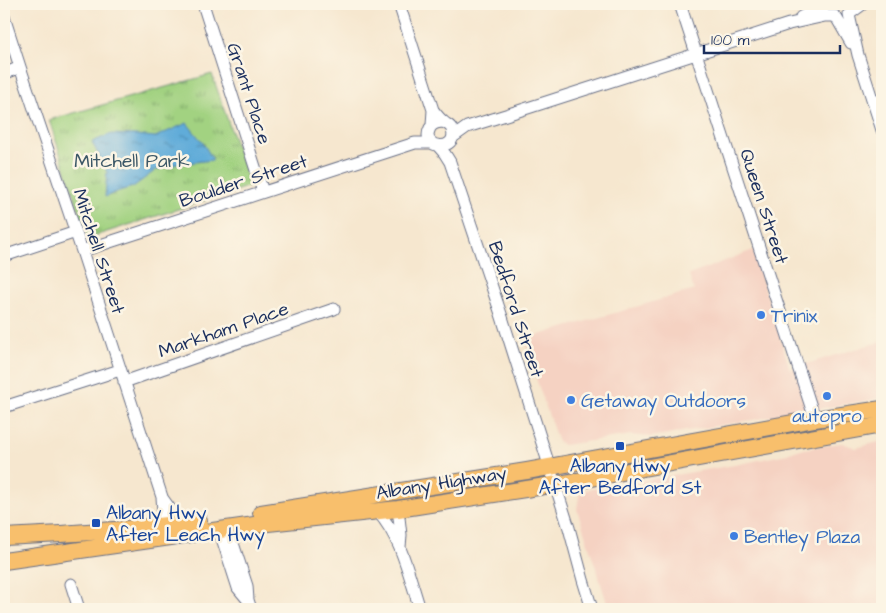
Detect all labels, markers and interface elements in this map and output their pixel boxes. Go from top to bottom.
scale bar [704,22,840,54]
text: 100 m [711,30,750,51]
street label: Grant Place [219,39,278,148]
street label: Queen Street [732,145,795,268]
park label: Mitchell Park [74,148,190,175]
street label: Boulder Street [176,148,311,215]
street label: Mitchell Street [66,185,132,318]
street label: Bedford Street [481,238,550,381]
street label: Markham Place [155,295,292,365]
place label: Trinix [771,303,818,330]
marker: Trinix [755,309,767,321]
place label: Getaway Outdoors [581,388,746,416]
marker: autopro [821,390,833,402]
marker: Getaway Outdoors [565,394,577,406]
place label: autopro [792,403,862,430]
marker: Albany Hwy After Bedford St [614,440,626,452]
place label: Albany Hwy After Bedford St [539,453,702,502]
street label: Albany Highway [374,460,509,508]
place label: Albany Hwy After Leach Hwy [106,500,266,550]
marker: Albany Hwy After Leach Hwy [90,517,102,529]
place label: Bentley Plaza [744,524,860,552]
marker: Bentley Plaza [728,530,740,542]

